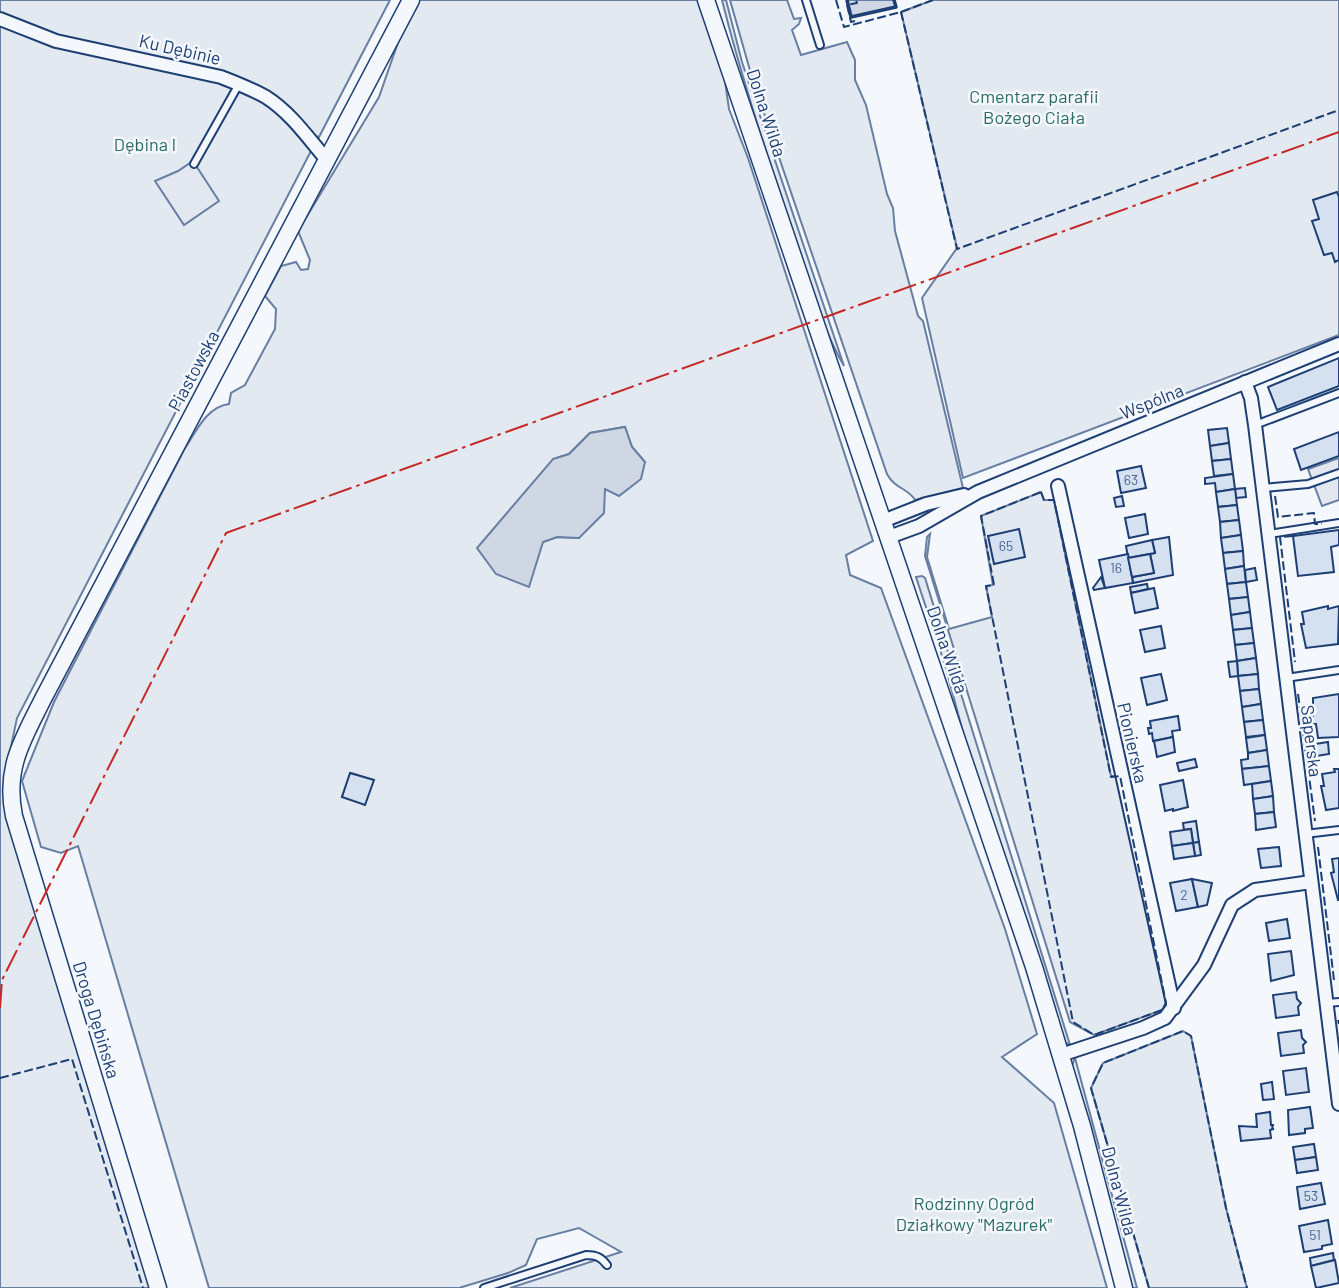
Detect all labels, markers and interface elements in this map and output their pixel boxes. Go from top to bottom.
street label: Ku Dębinie [137,29,223,69]
street label: Dolna Wilda [742,66,791,159]
park label: Cmentarz parafii Bożego Ciała [969,85,1099,128]
park label: Dębina I [114,133,176,155]
street label: Piastowska [163,327,223,415]
street label: Wspólna [1117,378,1187,424]
house number: 63 [1124,471,1138,488]
house number: 65 [999,537,1013,554]
house number: 16 [1110,559,1122,576]
street label: Dolna Wilda [923,603,973,696]
street label: Pionierska [1113,700,1153,785]
street label: Saperska [1297,704,1327,778]
house number: 2 [1180,886,1188,903]
street label: Droga Dębińska [69,958,125,1081]
street label: Dolna Wilda [1098,1144,1142,1238]
house number: 53 [1304,1187,1318,1204]
park label: Rodzinny Ogród Działkowy "Mazurek" [896,1192,1052,1235]
house number: 51 [1309,1226,1321,1243]

